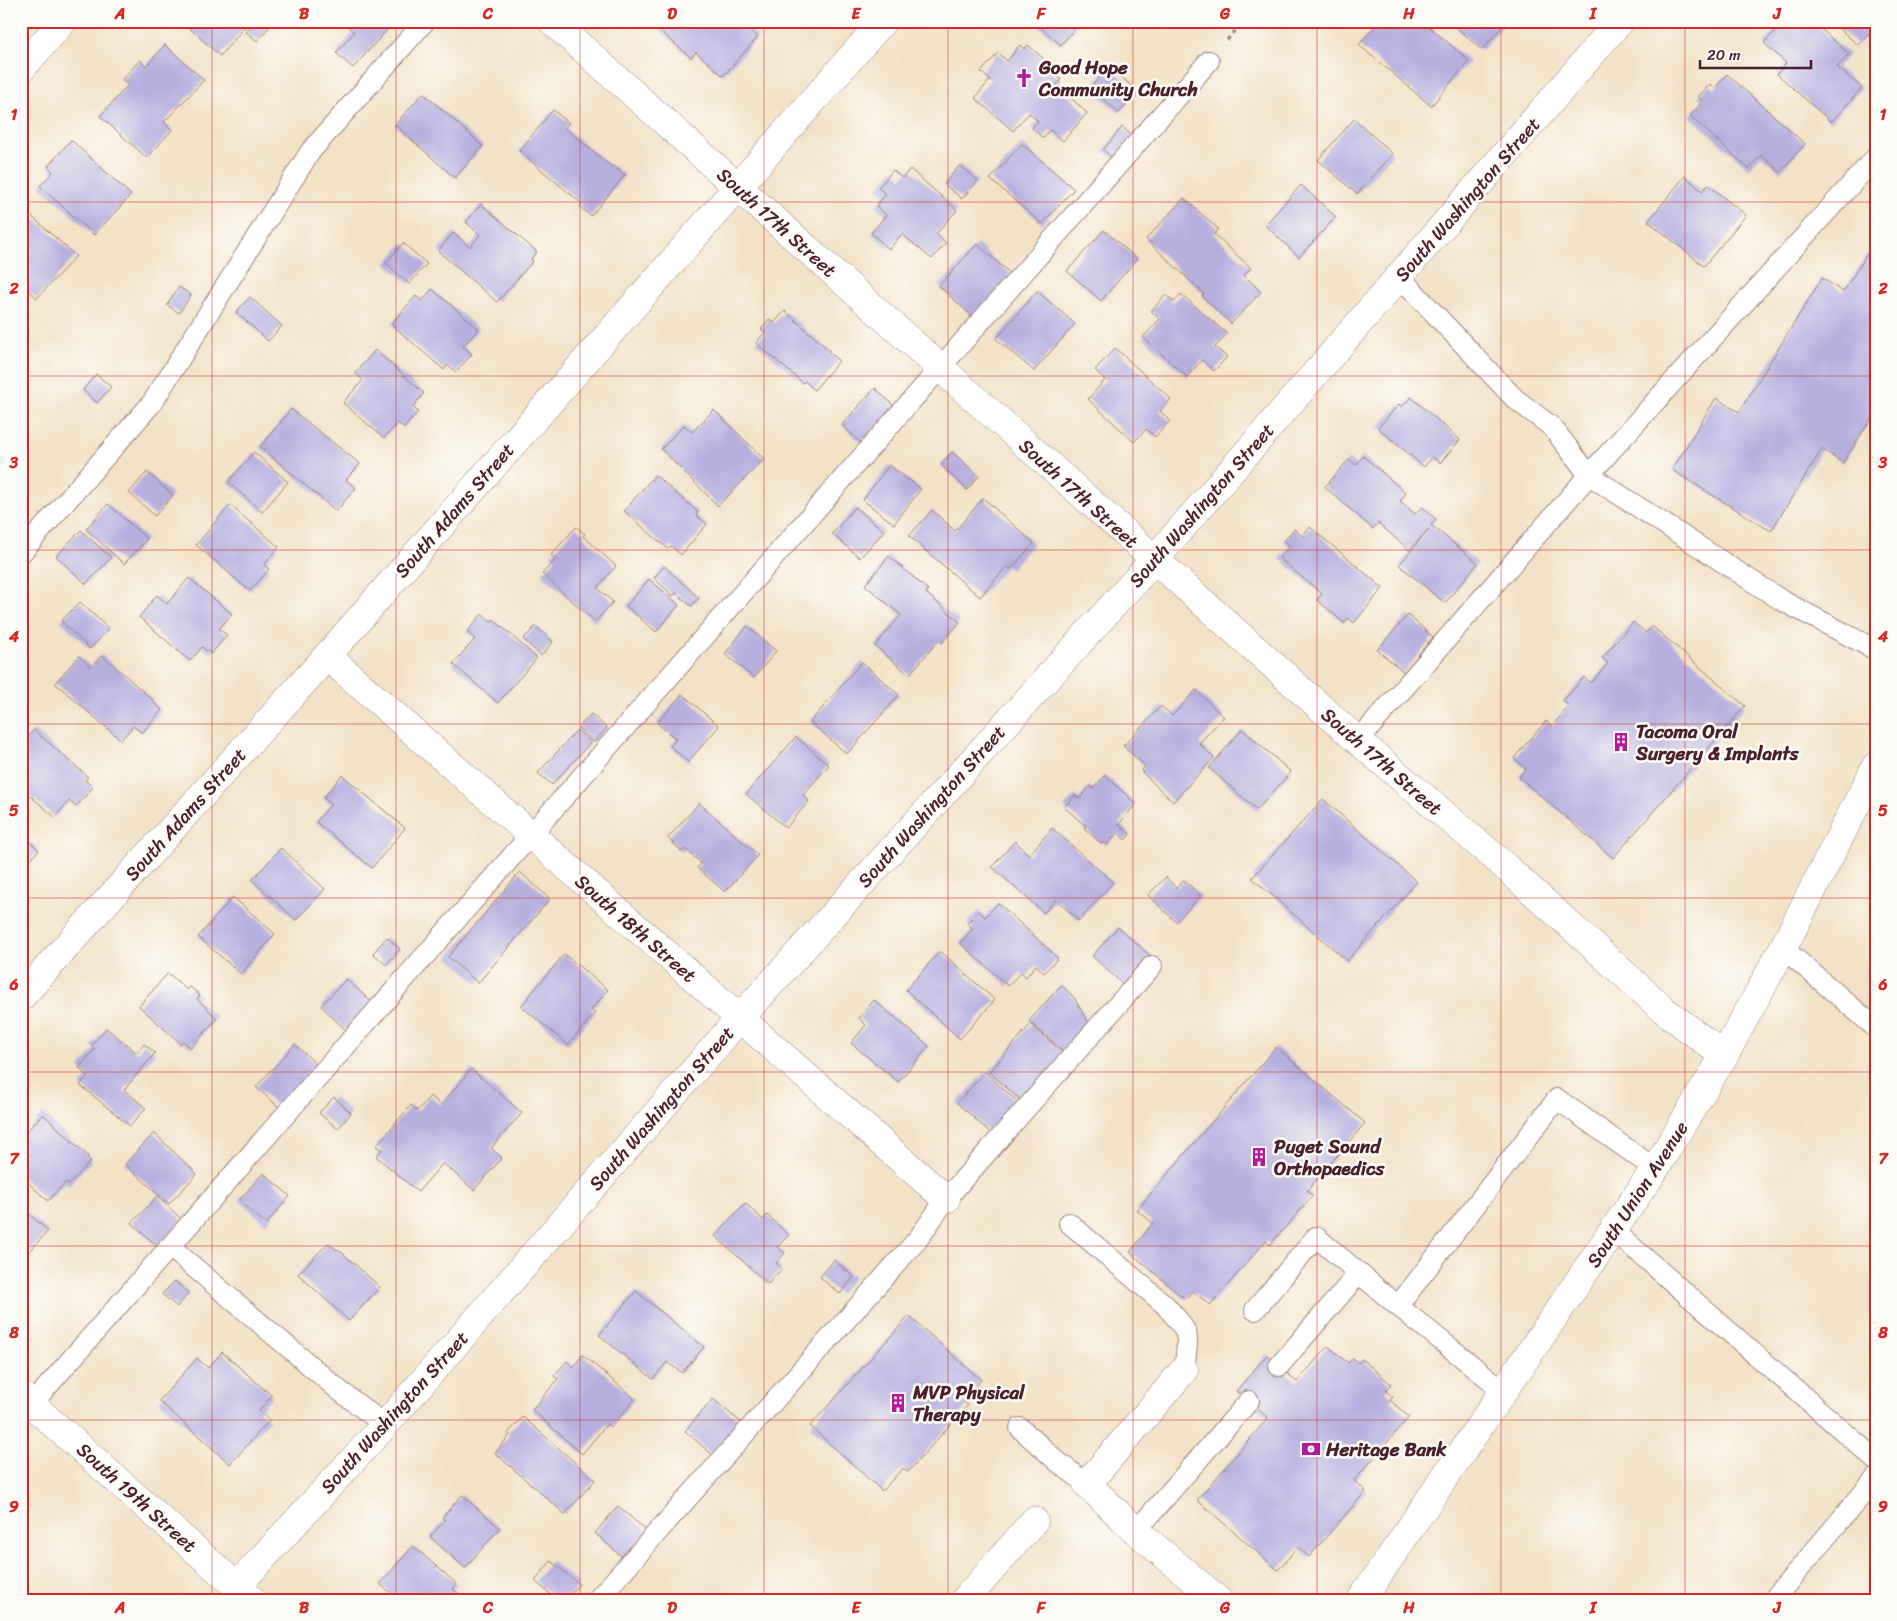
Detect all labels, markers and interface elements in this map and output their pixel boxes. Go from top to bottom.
text: A [114,0,125,28]
text: B [299,0,310,28]
text: C [482,0,494,28]
text: D [667,0,677,28]
text: E [852,0,862,28]
text: F [1036,0,1047,28]
text: G [1219,0,1231,28]
text: H [1402,0,1415,28]
text: I [1589,0,1598,28]
text: J [1772,0,1782,28]
scale bar [1700,38,1811,70]
text: 20 m [1707,42,1741,68]
place label: Good Hope Community Church [1038,51,1198,106]
church icon: Good Hope Community Church [1013,67,1035,89]
text: 1 [11,100,18,129]
text: 1 [1880,100,1887,129]
street label: South Washington Street [1386,109,1549,289]
street label: South 17th Street [709,159,844,286]
text: 2 [8,274,19,303]
text: 2 [1877,274,1888,303]
street label: South Washington Street [1120,415,1283,595]
street label: South 17th Street [1011,430,1146,557]
street label: South Adams Street [386,435,523,585]
text: 3 [9,448,19,477]
text: 3 [1878,448,1888,477]
text: 4 [8,622,19,651]
text: 4 [1877,622,1888,651]
street label: South 17th Street [1313,699,1450,824]
place label: Tacoma Oral Surgery & Implants [1635,715,1800,770]
street label: South Washington Street [849,717,1014,895]
building icon: Tacoma Oral Surgery & Implants [1610,731,1632,753]
street label: South Adams Street [116,740,255,889]
text: 5 [9,796,19,825]
text: 5 [1878,796,1888,825]
street label: South 18th Street [567,866,704,991]
text: 6 [8,970,19,999]
text: 6 [1877,970,1888,999]
street label: South Washington Street [580,1018,743,1198]
street label: South Union Avenue [1578,1114,1697,1274]
place label: Puget Sound Orthopaedics [1274,1130,1385,1185]
text: 7 [9,1144,20,1173]
text: 7 [1878,1144,1889,1173]
building icon: Puget Sound Orthopaedics [1248,1146,1270,1168]
text: 8 [8,1318,19,1347]
text: 8 [1877,1318,1888,1347]
street label: South Washington Street [312,1323,477,1501]
place label: MVP Physical Therapy [912,1376,1026,1431]
building icon: MVP Physical Therapy [887,1392,909,1414]
place label: Heritage Bank [1325,1433,1447,1466]
street label: South 19th Street [69,1434,205,1561]
bank icon: Heritage Bank [1300,1438,1322,1460]
text: 9 [9,1492,19,1521]
text: 9 [1878,1492,1888,1521]
text: A [114,1593,125,1621]
text: B [299,1593,310,1621]
text: C [482,1593,494,1621]
text: D [667,1593,677,1621]
text: E [852,1593,862,1621]
text: F [1036,1593,1047,1621]
text: G [1219,1593,1231,1621]
text: H [1402,1593,1415,1621]
text: I [1589,1593,1598,1621]
text: J [1772,1593,1782,1621]

